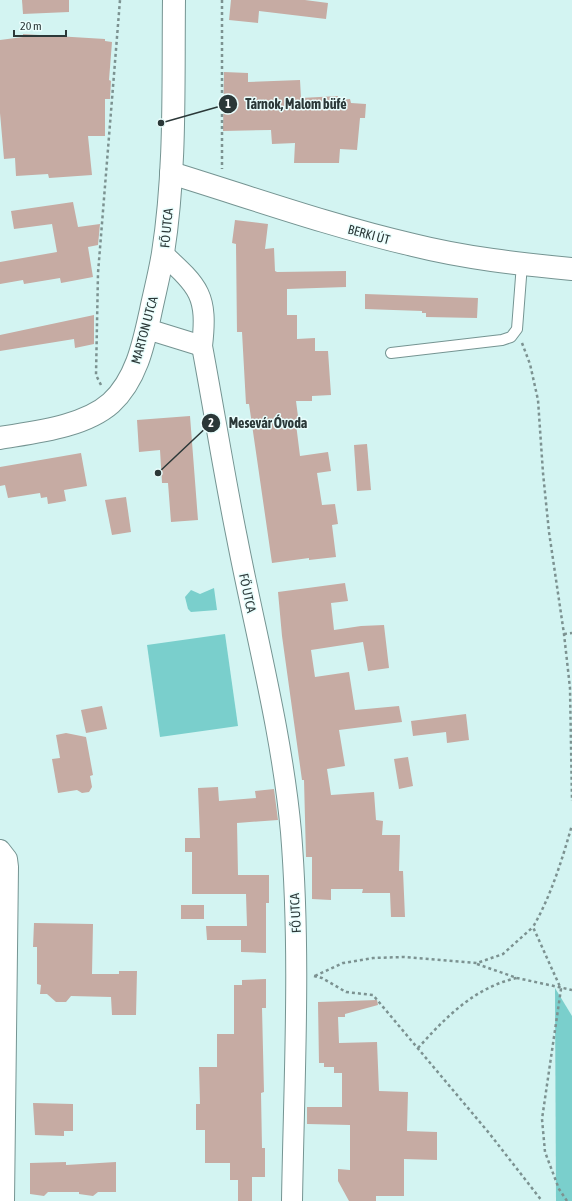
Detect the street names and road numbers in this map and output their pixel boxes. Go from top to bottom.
street label: FŐ UTCA [157,207,176,249]
street label: BERKI ÚT [346,222,392,247]
street label: MARTON UTCA [128,294,161,366]
street label: FŐ UTCA [236,572,259,615]
street label: FŐ UTCA [287,892,304,933]

